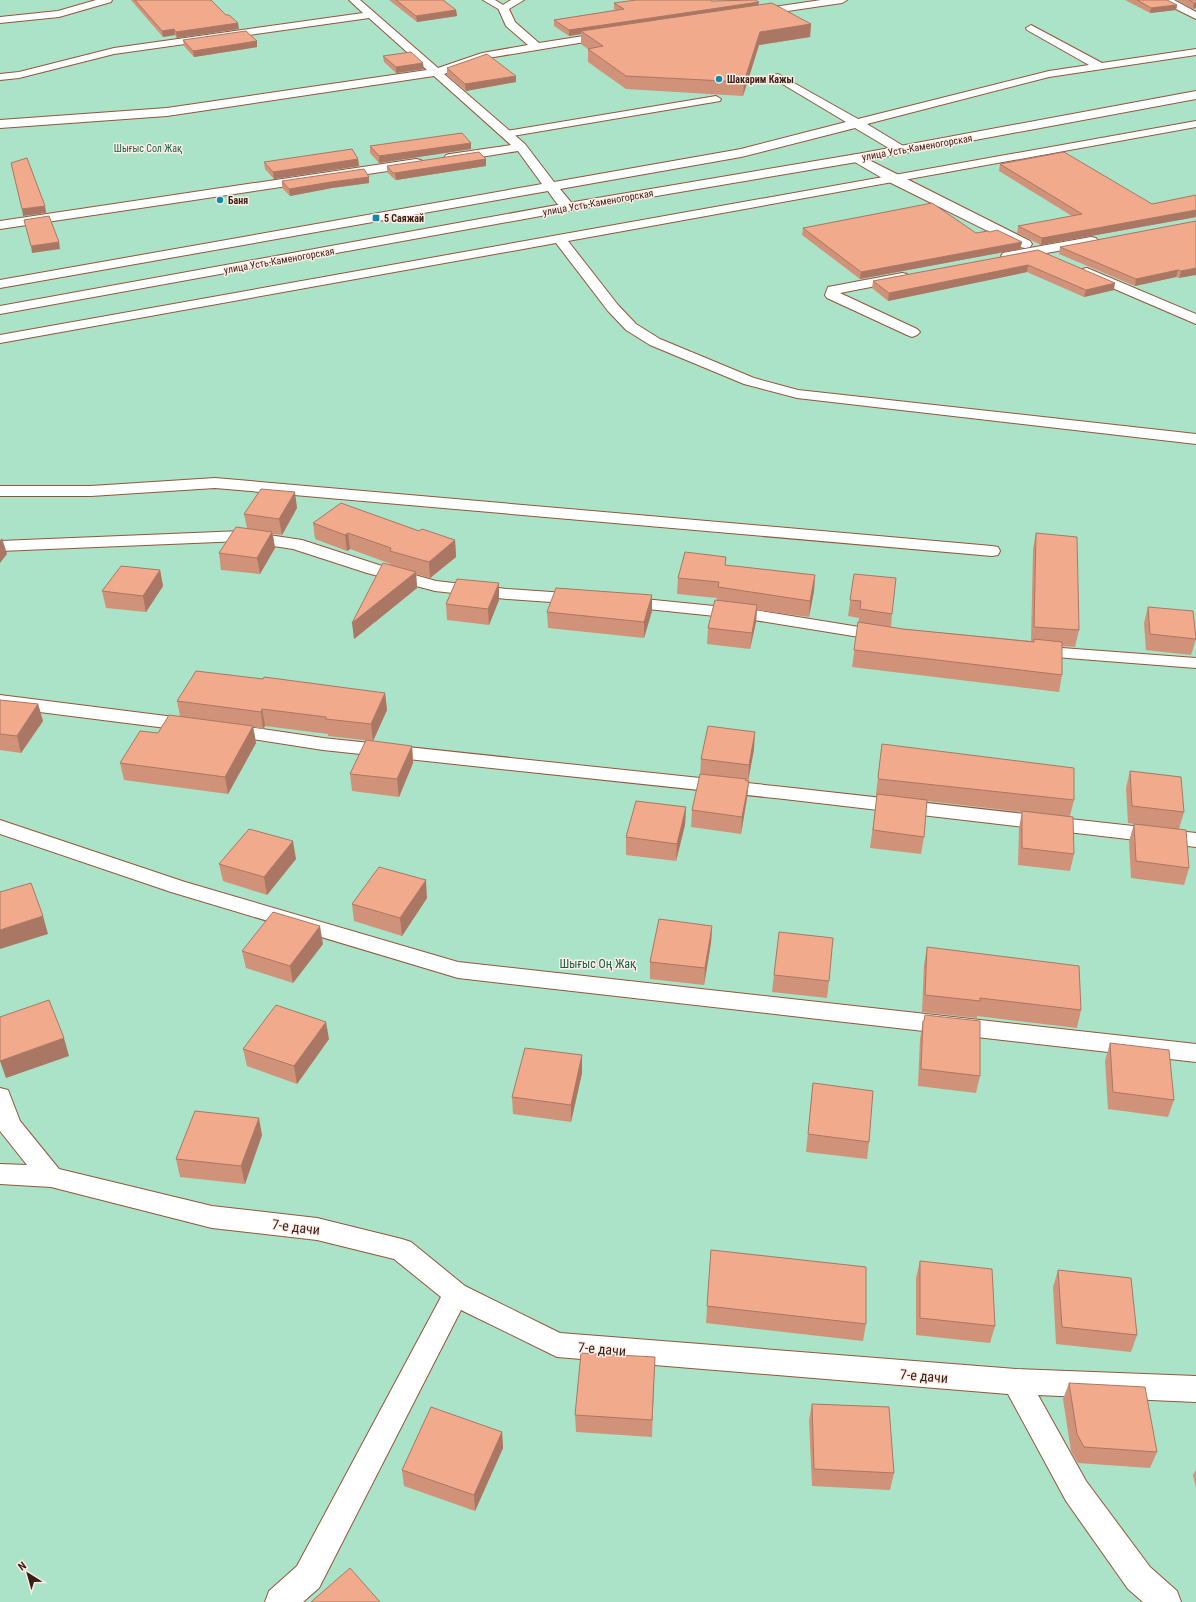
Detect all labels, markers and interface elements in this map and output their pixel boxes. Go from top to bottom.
marker: Шакарим Кажы [714,74,724,84]
place label: Шакарим Кажы [727,74,794,85]
street label: улица Усть-Каменогорская [861,132,973,163]
park label: Шығыс Сол Жақ [114,143,182,154]
street label: улица Усть-Каменогорская [542,187,654,218]
marker: Баня [215,195,225,205]
place label: Баня [228,195,248,206]
marker: 5 Саяжай [371,213,381,223]
place label: 5 Саяжай [384,213,424,224]
street label: улица Усть-Каменогорская [223,245,335,276]
park label: Шығыс Оң Жақ [560,957,636,971]
street label: 7-е дачи [271,1216,321,1238]
street label: 7-е дачи [577,1339,627,1359]
street label: 7-е дачи [899,1366,949,1386]
north arrow [8,1554,48,1594]
text: N [16,1559,29,1574]

